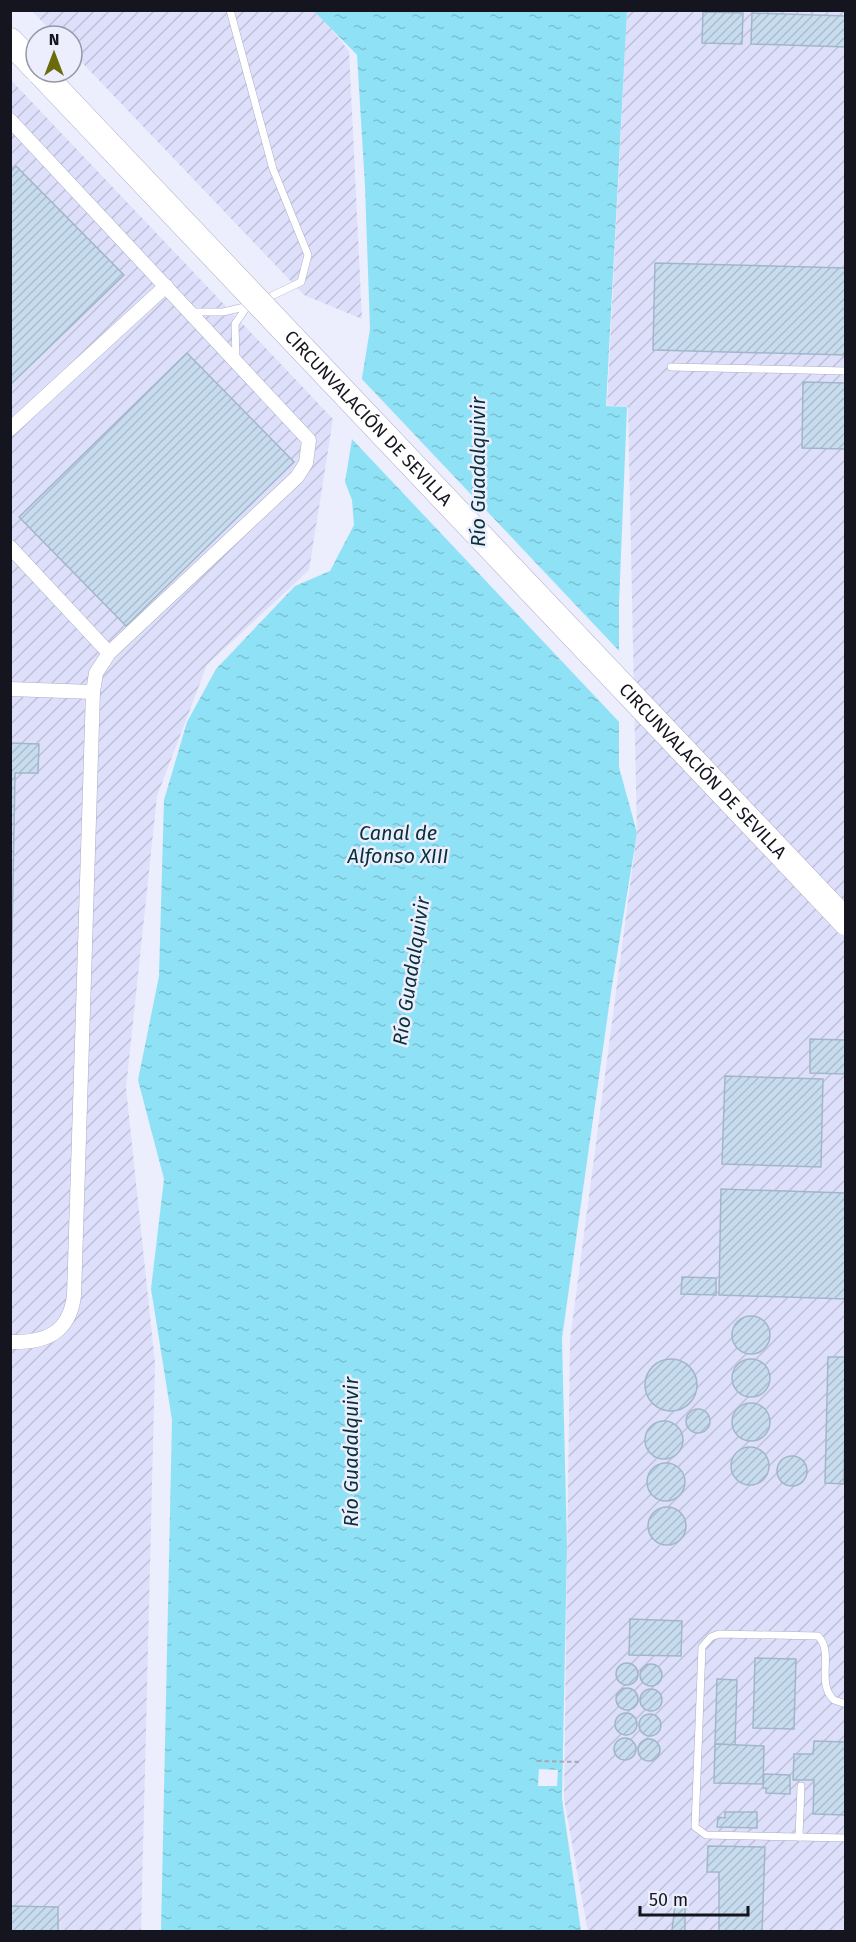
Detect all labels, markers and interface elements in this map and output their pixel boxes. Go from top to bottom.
north arrow [24,24,84,84]
text: N [49,30,59,49]
street label: CIRCUNVALACIÓN DE SEVILLA [280,326,457,511]
water label: Río Guadalquivir [466,396,490,547]
street label: CIRCUNVALACIÓN DE SEVILLA [614,679,791,864]
water label: Canal de Alfonso XIII [347,821,449,868]
water label: Río Guadalquivir [387,894,435,1047]
water label: Río Guadalquivir [339,1376,363,1527]
scale bar [640,1879,748,1917]
text: 50 m [649,1889,688,1911]

